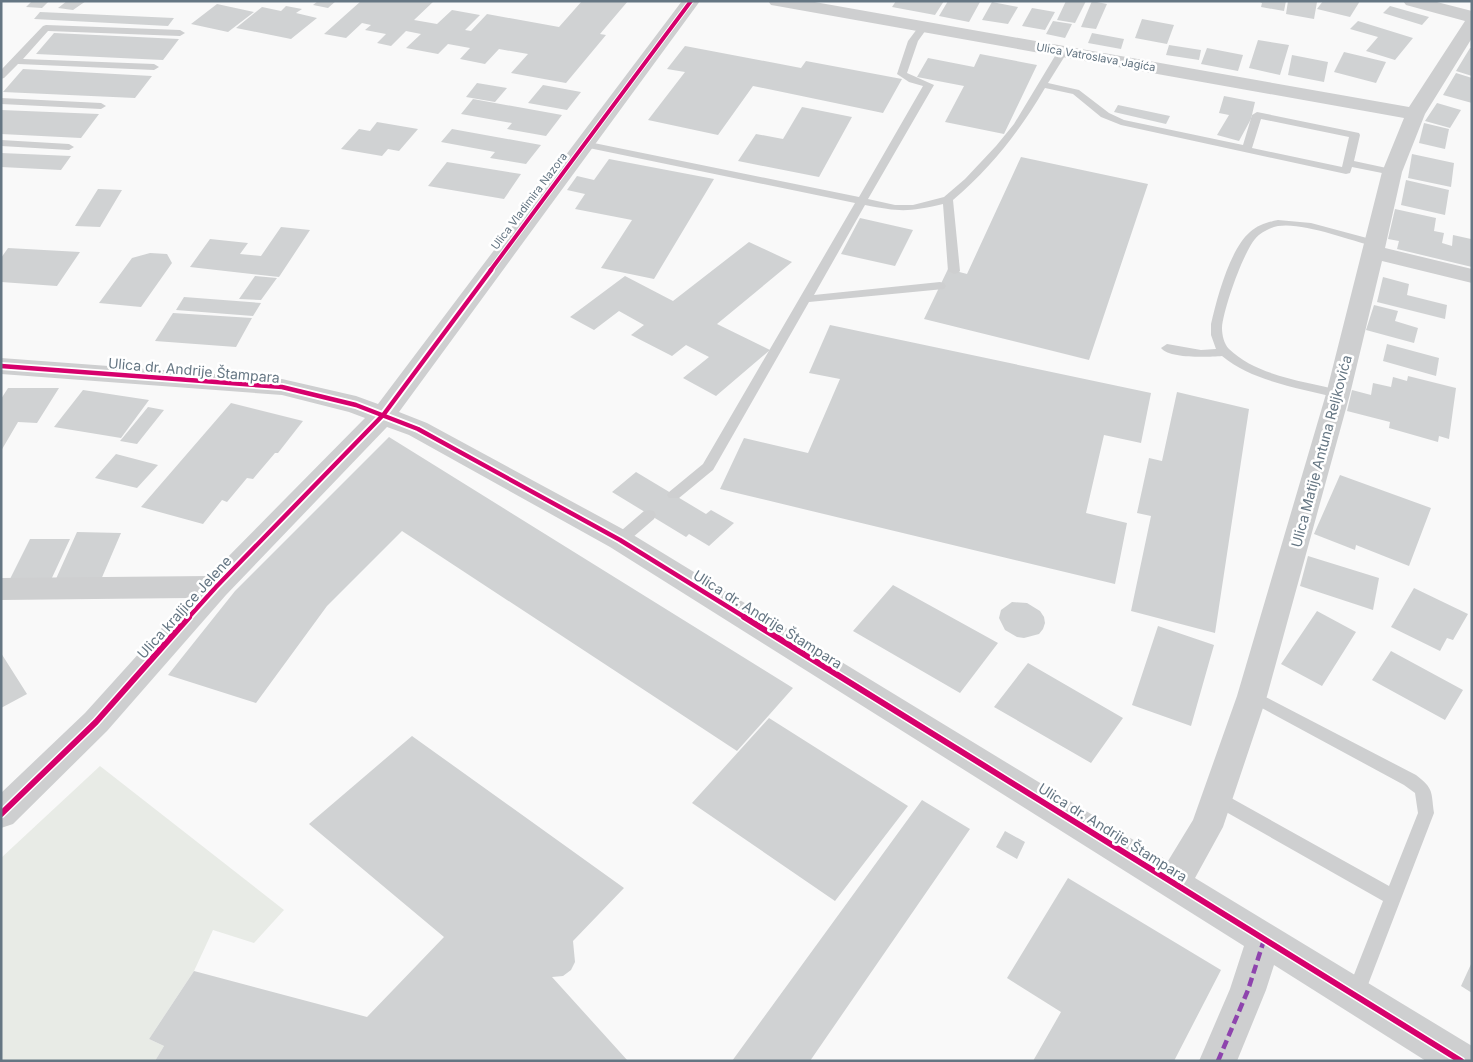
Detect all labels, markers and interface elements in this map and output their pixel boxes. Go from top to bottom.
street label: Ulica Vatroslava Jagića [1035,40,1157,74]
street label: Ulica Vladimira Nazora [488,150,570,252]
street label: Ulica Matije Antuna Reljkovića [1287,353,1355,549]
street label: Ulica dr. Andrije Štampara [107,354,281,386]
street label: Ulica kraljice Jelene [133,552,235,662]
street label: Ulica dr. Andrije Štampara [690,566,846,672]
street label: Ulica dr. Andrije Štampara [1035,779,1191,885]

